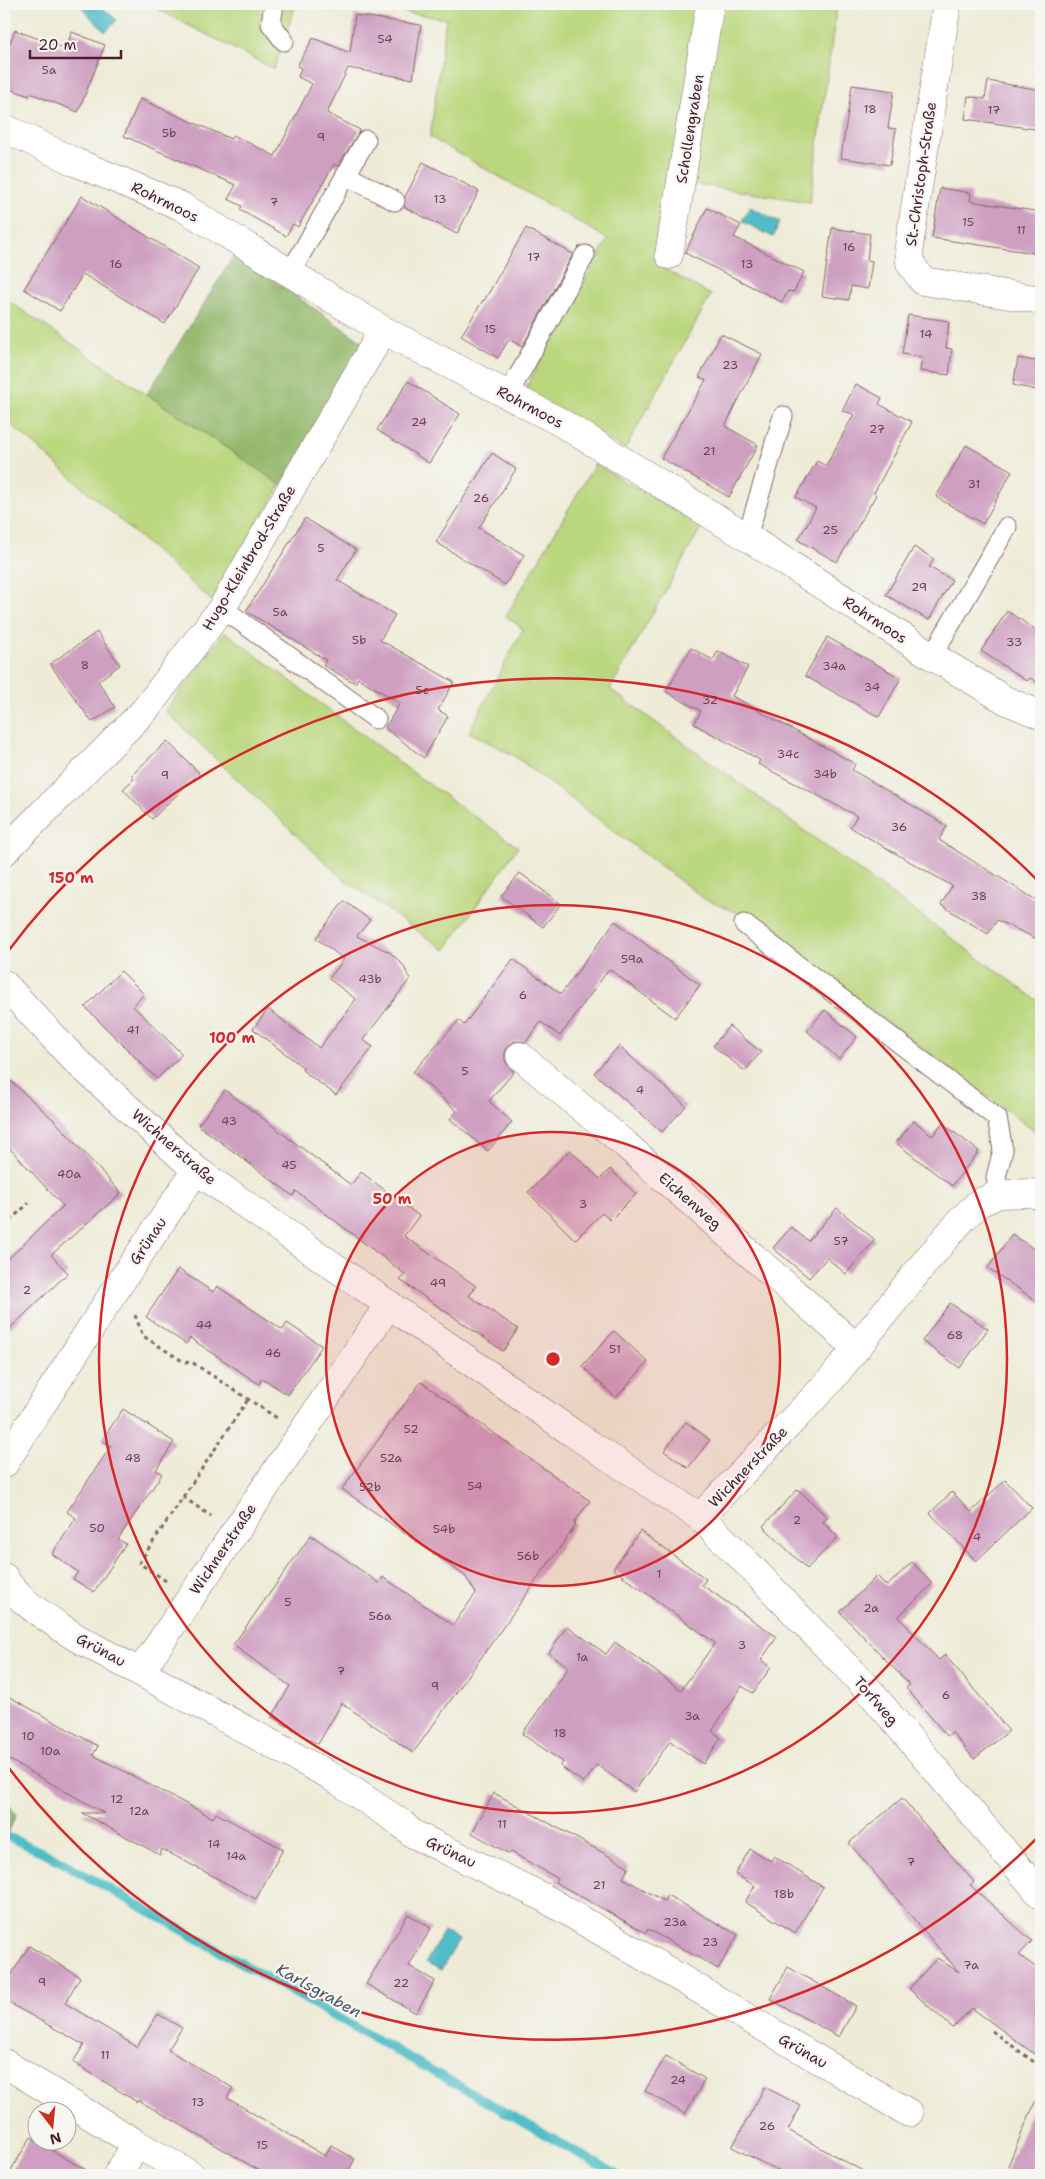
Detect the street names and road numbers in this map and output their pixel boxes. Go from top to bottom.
street label: Schollengraben [671,73,709,185]
street label: St.-Christoph-Straße [901,100,941,248]
street label: Rohrmoos [128,177,202,227]
street label: Rohrmoos [493,381,567,433]
street label: Hugo-Kleinbrod-Straße [198,481,300,635]
street label: Rohrmoos [839,592,911,648]
street label: Wichnerstraße [127,1105,221,1189]
street label: Eichenweg [654,1168,726,1234]
street label: Grünau [125,1213,171,1269]
street label: Wichnerstraße [704,1422,792,1512]
street label: Wichnerstraße [185,1500,261,1598]
street label: Grünau [73,1629,129,1671]
street label: Torfweg [849,1672,903,1730]
street label: Grünau [423,1832,479,1872]
street label: Grünau [775,2029,831,2073]

